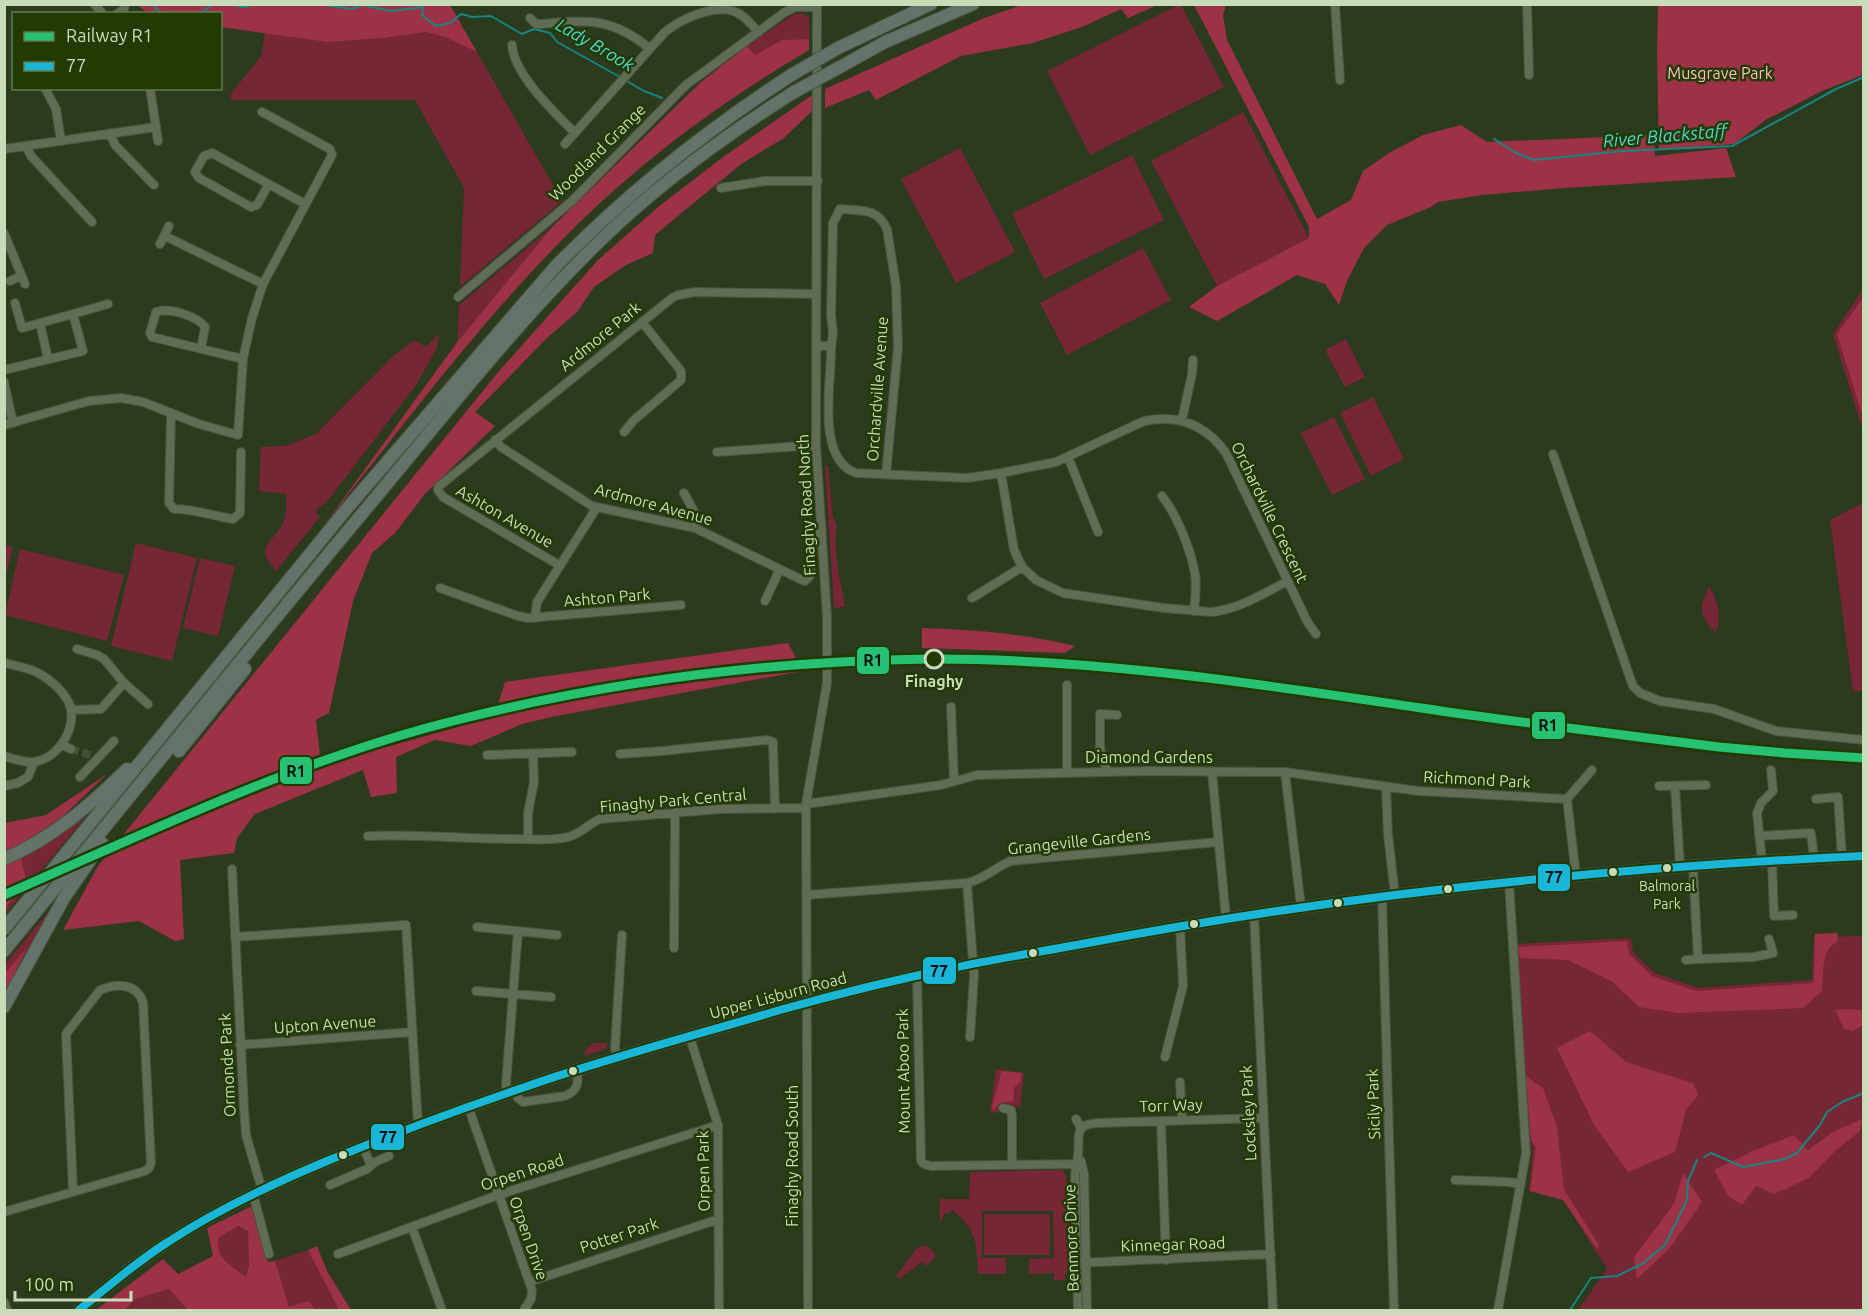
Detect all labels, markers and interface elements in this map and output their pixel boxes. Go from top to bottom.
legend [12,12,222,90]
water label: Lady Brook [553,14,639,75]
text: Railway R1 [66,25,153,45]
text: 77 [66,55,86,75]
park label: Musgrave Park [1667,64,1773,82]
street label: Woodland Grange [545,100,649,204]
water label: River Blackstaff [1602,119,1730,151]
street label: Ardmore Park [556,298,644,374]
street label: Orchardville Avenue [863,316,891,462]
street label: Finaghy Road North [793,434,819,576]
street label: Orchardville Crescent [1228,439,1312,586]
street label: Ardmore Avenue [593,480,715,528]
street label: Ashton Avenue [453,481,557,551]
street label: Ashton Park [563,584,651,610]
line badge: R1 [856,646,890,675]
marker: Finaghy [924,649,944,669]
text: R1 [863,651,883,669]
place label: Finaghy [905,672,964,690]
line badge: R1 [1531,711,1566,740]
text: R1 [1538,716,1558,734]
street label: Diamond Gardens [1085,748,1213,766]
line badge: R1 [279,756,313,785]
text: R1 [286,762,306,780]
street label: Richmond Park [1423,767,1531,791]
street label: Finaghy Park Central [599,785,747,815]
street label: Grangeville Gardens [1007,825,1151,857]
marker: Balmoral Park [1661,862,1673,874]
line badge: 77 [1537,863,1571,892]
unlabelled marker [1607,866,1619,878]
text: 77 [1545,868,1563,886]
place label: Balmoral Park [1639,878,1695,912]
unlabelled marker [1442,883,1454,895]
unlabelled marker [1332,897,1344,909]
unlabelled marker [1188,918,1200,930]
unlabelled marker [1027,947,1039,959]
line badge: 77 [922,956,957,985]
text: 77 [930,962,948,980]
street label: Upper Lisburn Road [707,968,849,1022]
street label: Mount Aboo Park [893,1008,913,1134]
street label: Upton Avenue [273,1011,377,1037]
street label: Ormonde Park [215,1012,239,1118]
unlabelled marker [567,1065,579,1077]
street label: Locksley Park [1236,1065,1260,1161]
street label: Sicily Park [1363,1068,1383,1140]
street label: Finaghy Road South [783,1085,801,1227]
street label: Torr Way [1139,1095,1203,1115]
line badge: 77 [370,1123,405,1151]
text: 77 [379,1128,397,1146]
street label: Orpen Park [693,1130,713,1212]
unlabelled marker [337,1149,349,1161]
street label: Orpen Road [478,1150,566,1194]
street label: Benmore Drive [1060,1184,1082,1292]
street label: Orpen Drive [506,1194,552,1282]
street label: Potter Park [577,1214,661,1256]
street label: Kinnegar Road [1120,1233,1226,1255]
scale bar [15,1264,130,1302]
text: 100 m [24,1274,74,1294]

